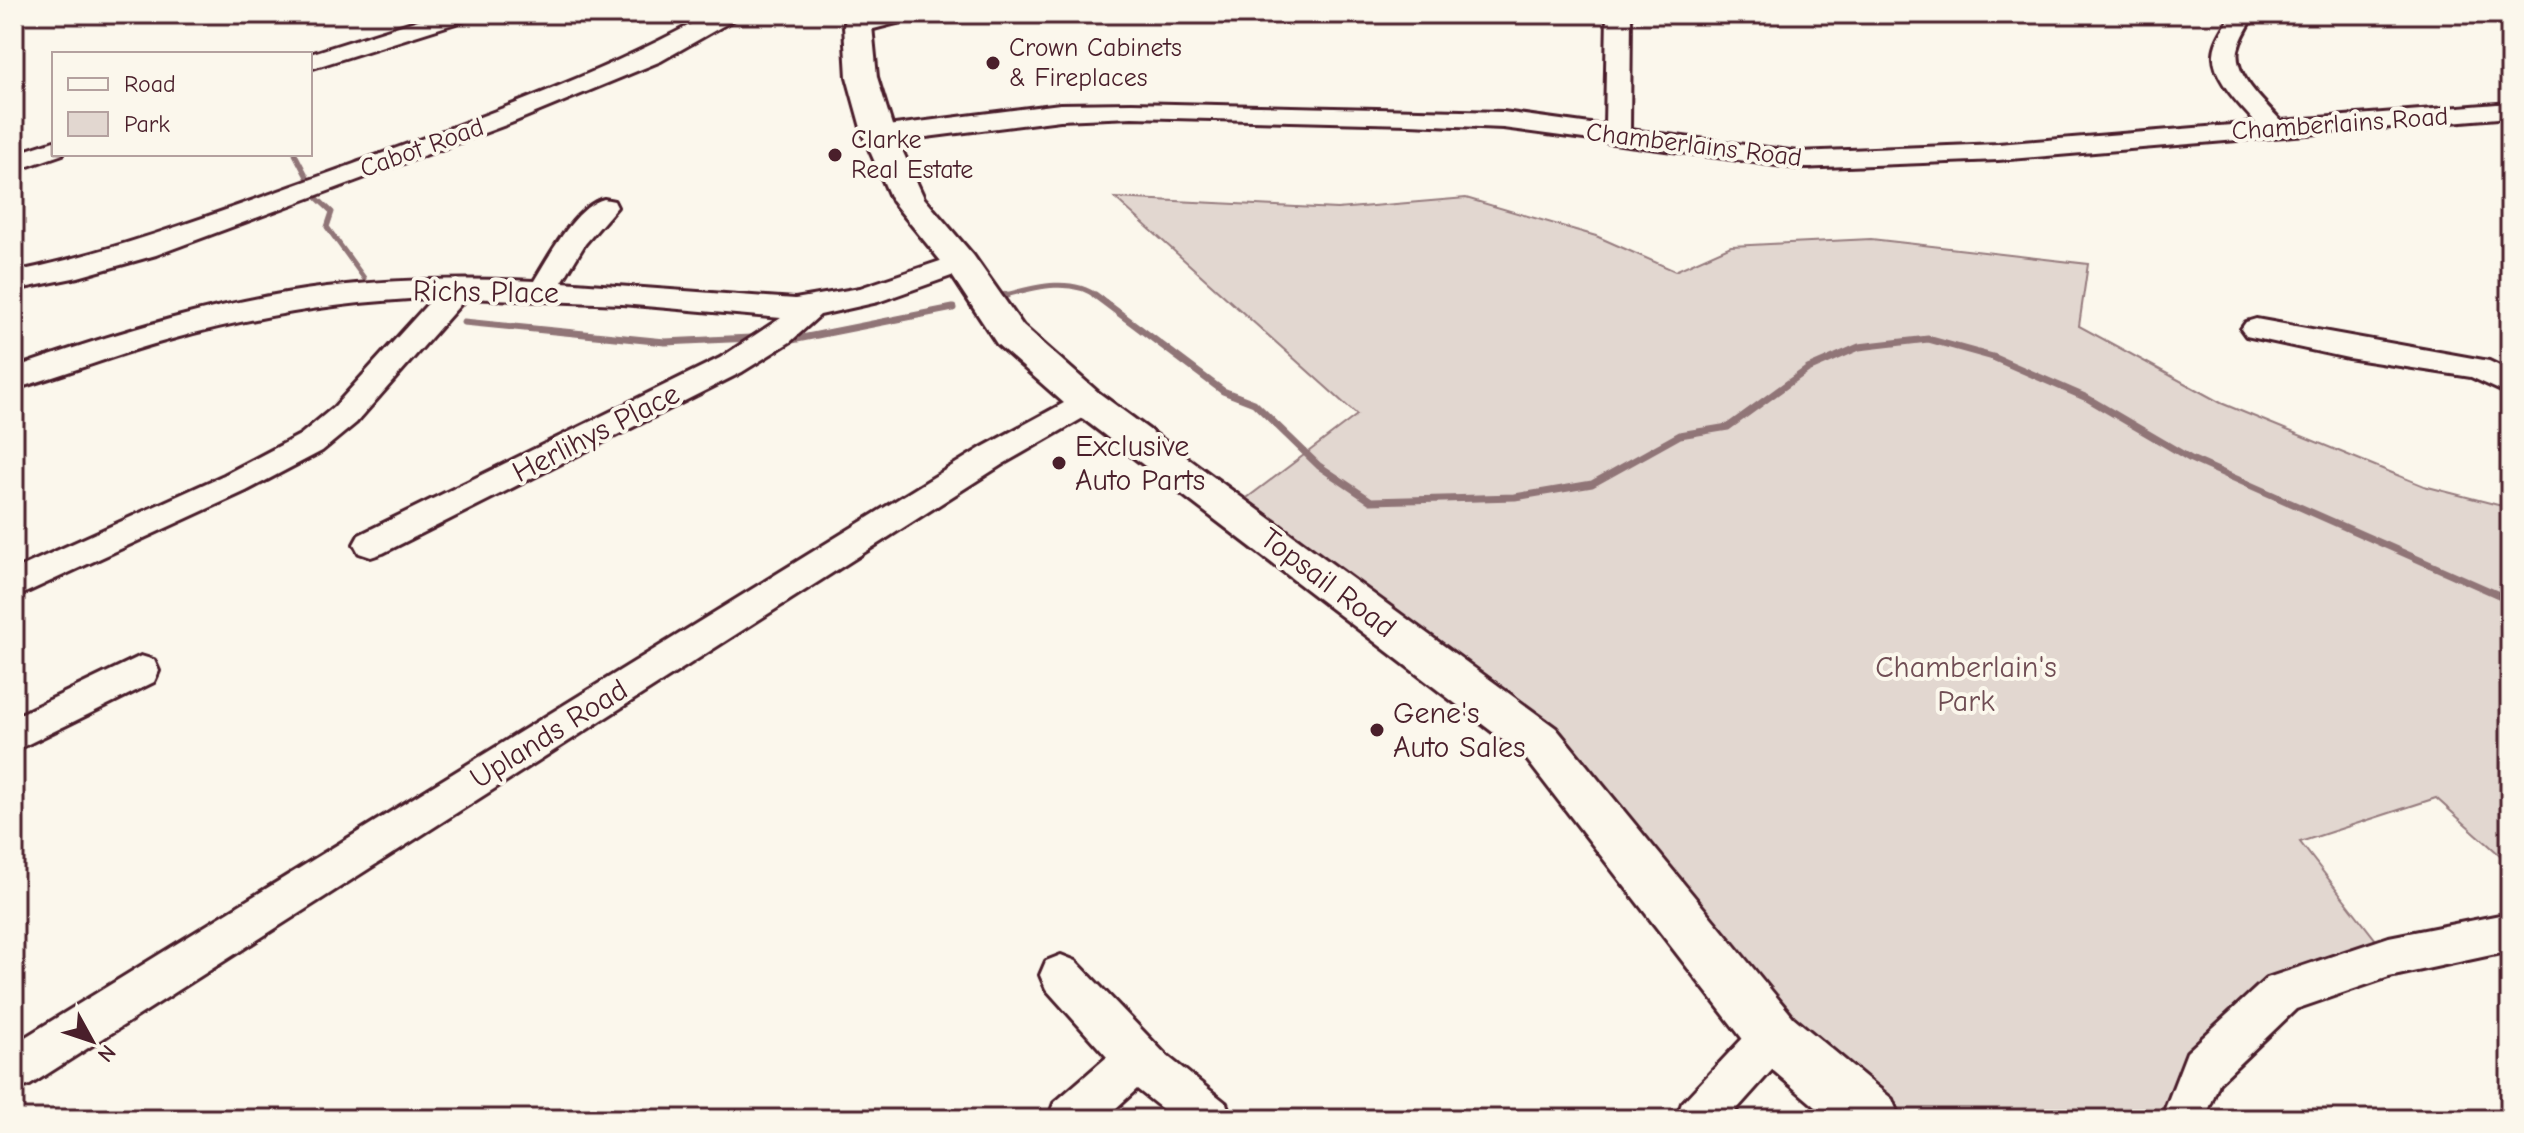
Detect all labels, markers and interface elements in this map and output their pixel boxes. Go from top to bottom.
place label: Crown Cabinets & Fireplaces [1009,33,1182,93]
legend [52,52,312,156]
marker: Crown Cabinets & Fireplaces [984,54,1002,72]
text: Road [124,70,176,98]
street label: Chamberlains Road [2231,101,2449,147]
text: Park [124,110,170,138]
street label: Cabot Road [356,112,488,184]
street label: Chamberlains Road [1584,117,1804,173]
place label: Clarke Real Estate [851,125,973,185]
marker: Clarke Real Estate [826,146,844,164]
street label: Richs Place [413,273,559,311]
street label: Herlihys Place [507,376,685,490]
place label: Exclusive Auto Parts [1075,429,1205,498]
marker: Exclusive Auto Parts [1050,454,1068,472]
street label: Topsail Road [1253,521,1403,645]
park label: Chamberlain's Park [1875,650,2057,719]
street label: Uplands Road [464,672,634,796]
place label: Gene's Auto Sales [1393,696,1525,765]
marker: Gene's Auto Sales [1368,721,1386,739]
north arrow [52,1001,132,1081]
text: N [92,1039,121,1067]

